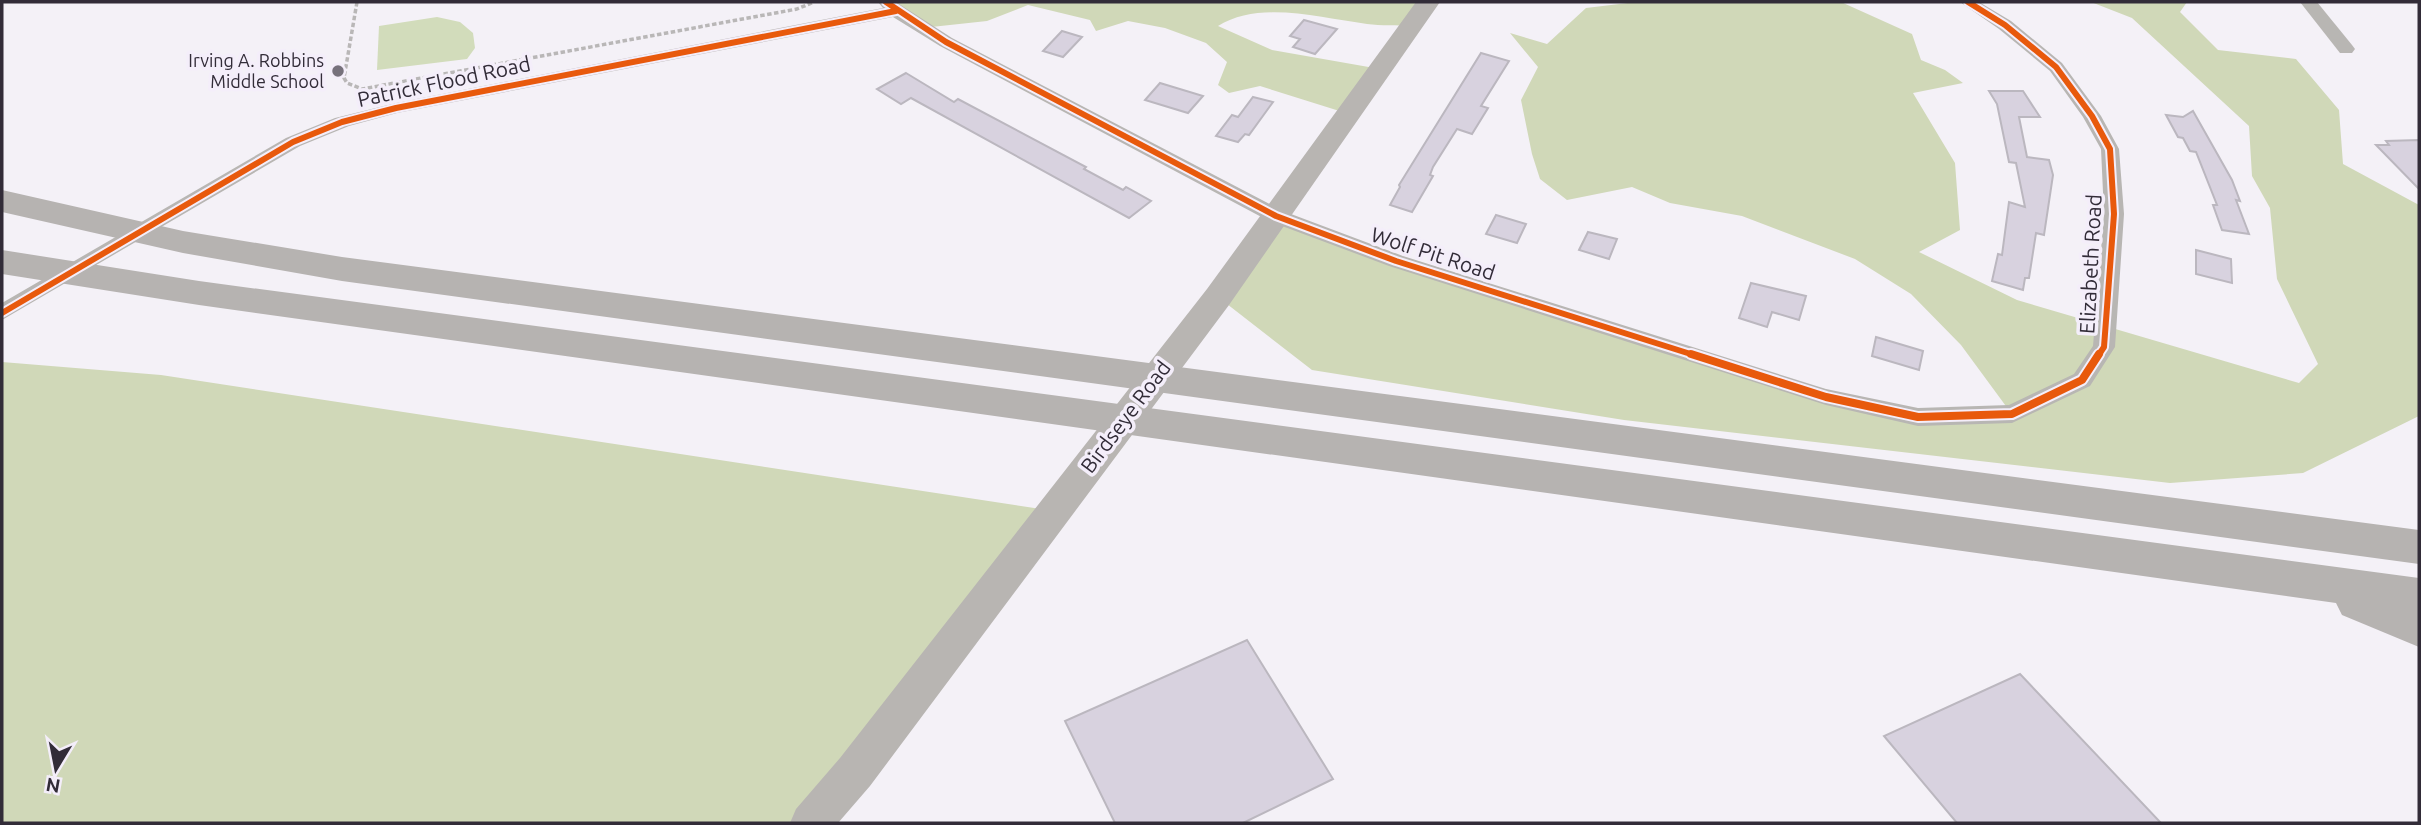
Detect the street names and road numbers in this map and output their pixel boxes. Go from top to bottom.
street label: Patrick Flood Road [355,51,533,111]
street label: Elizabeth Road [2074,193,2106,335]
street label: Wolf Pit Road [1368,222,1498,284]
street label: Birdseye Road [1075,356,1175,477]

